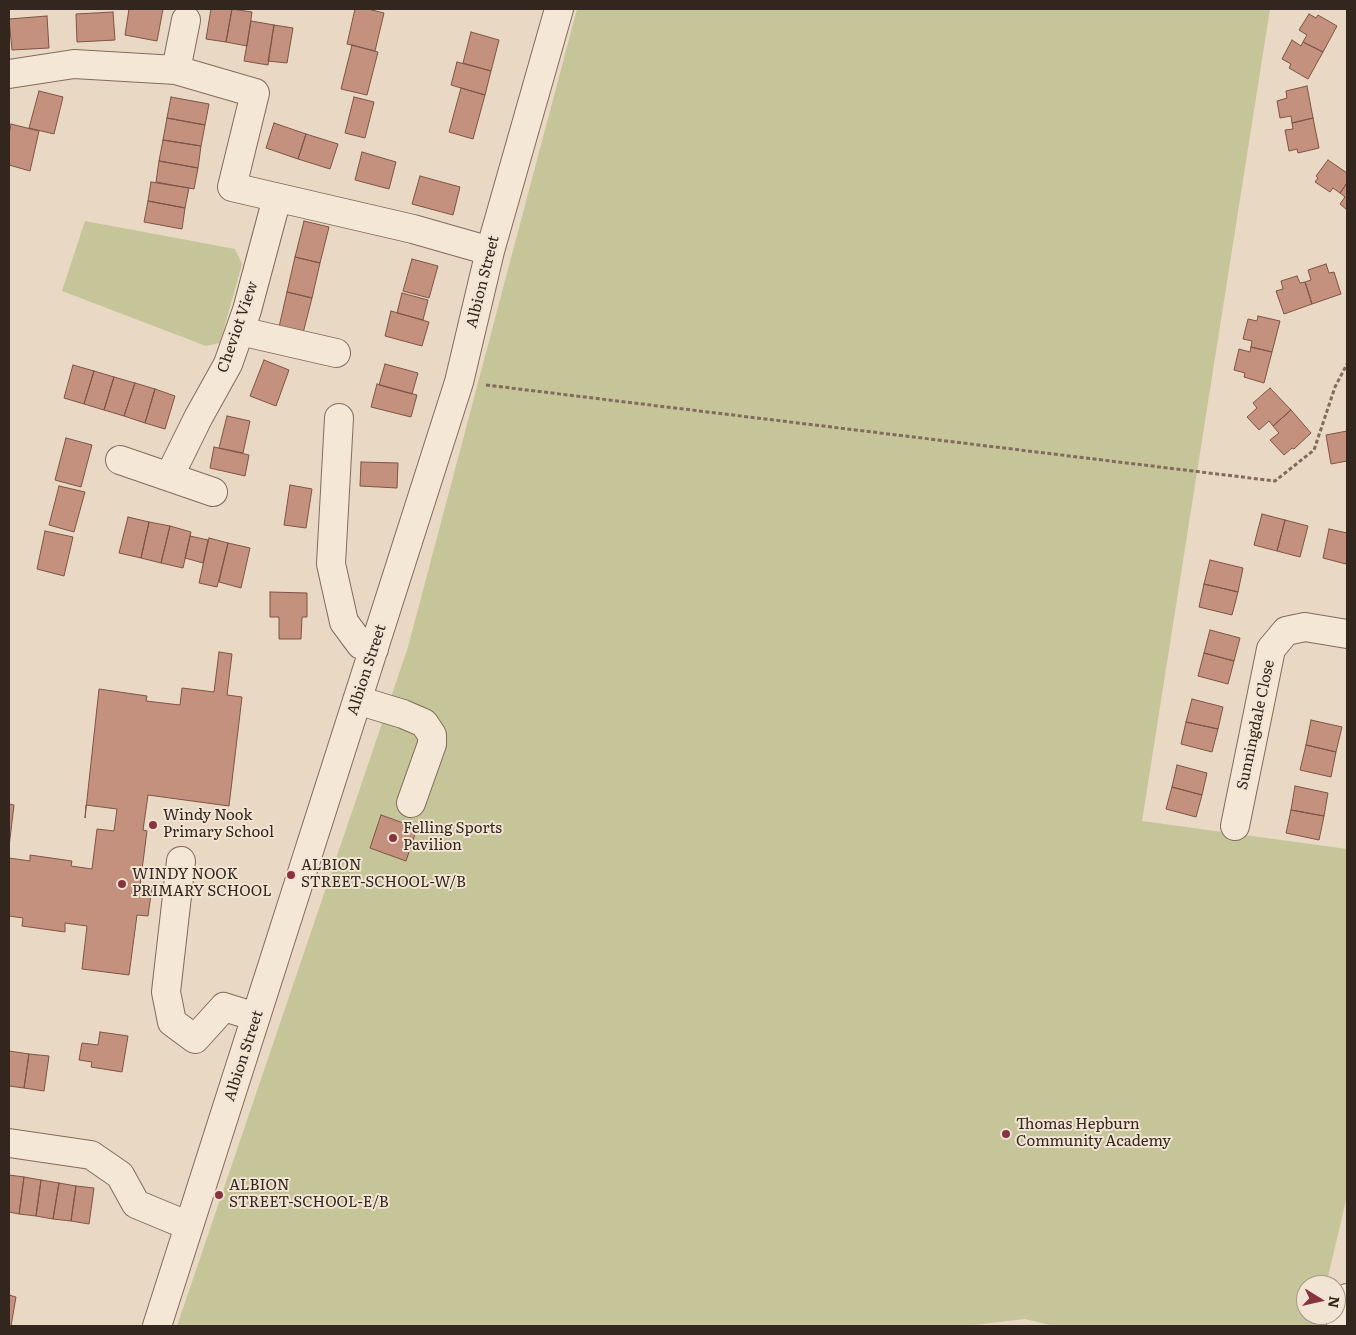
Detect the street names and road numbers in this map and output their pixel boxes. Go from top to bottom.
street label: Albion Street [463,234,503,330]
street label: Cheviot View [214,279,262,375]
street label: Albion Street [344,622,390,718]
street label: Sunningdale Close [1233,658,1279,792]
street label: Albion Street [221,1008,267,1104]

